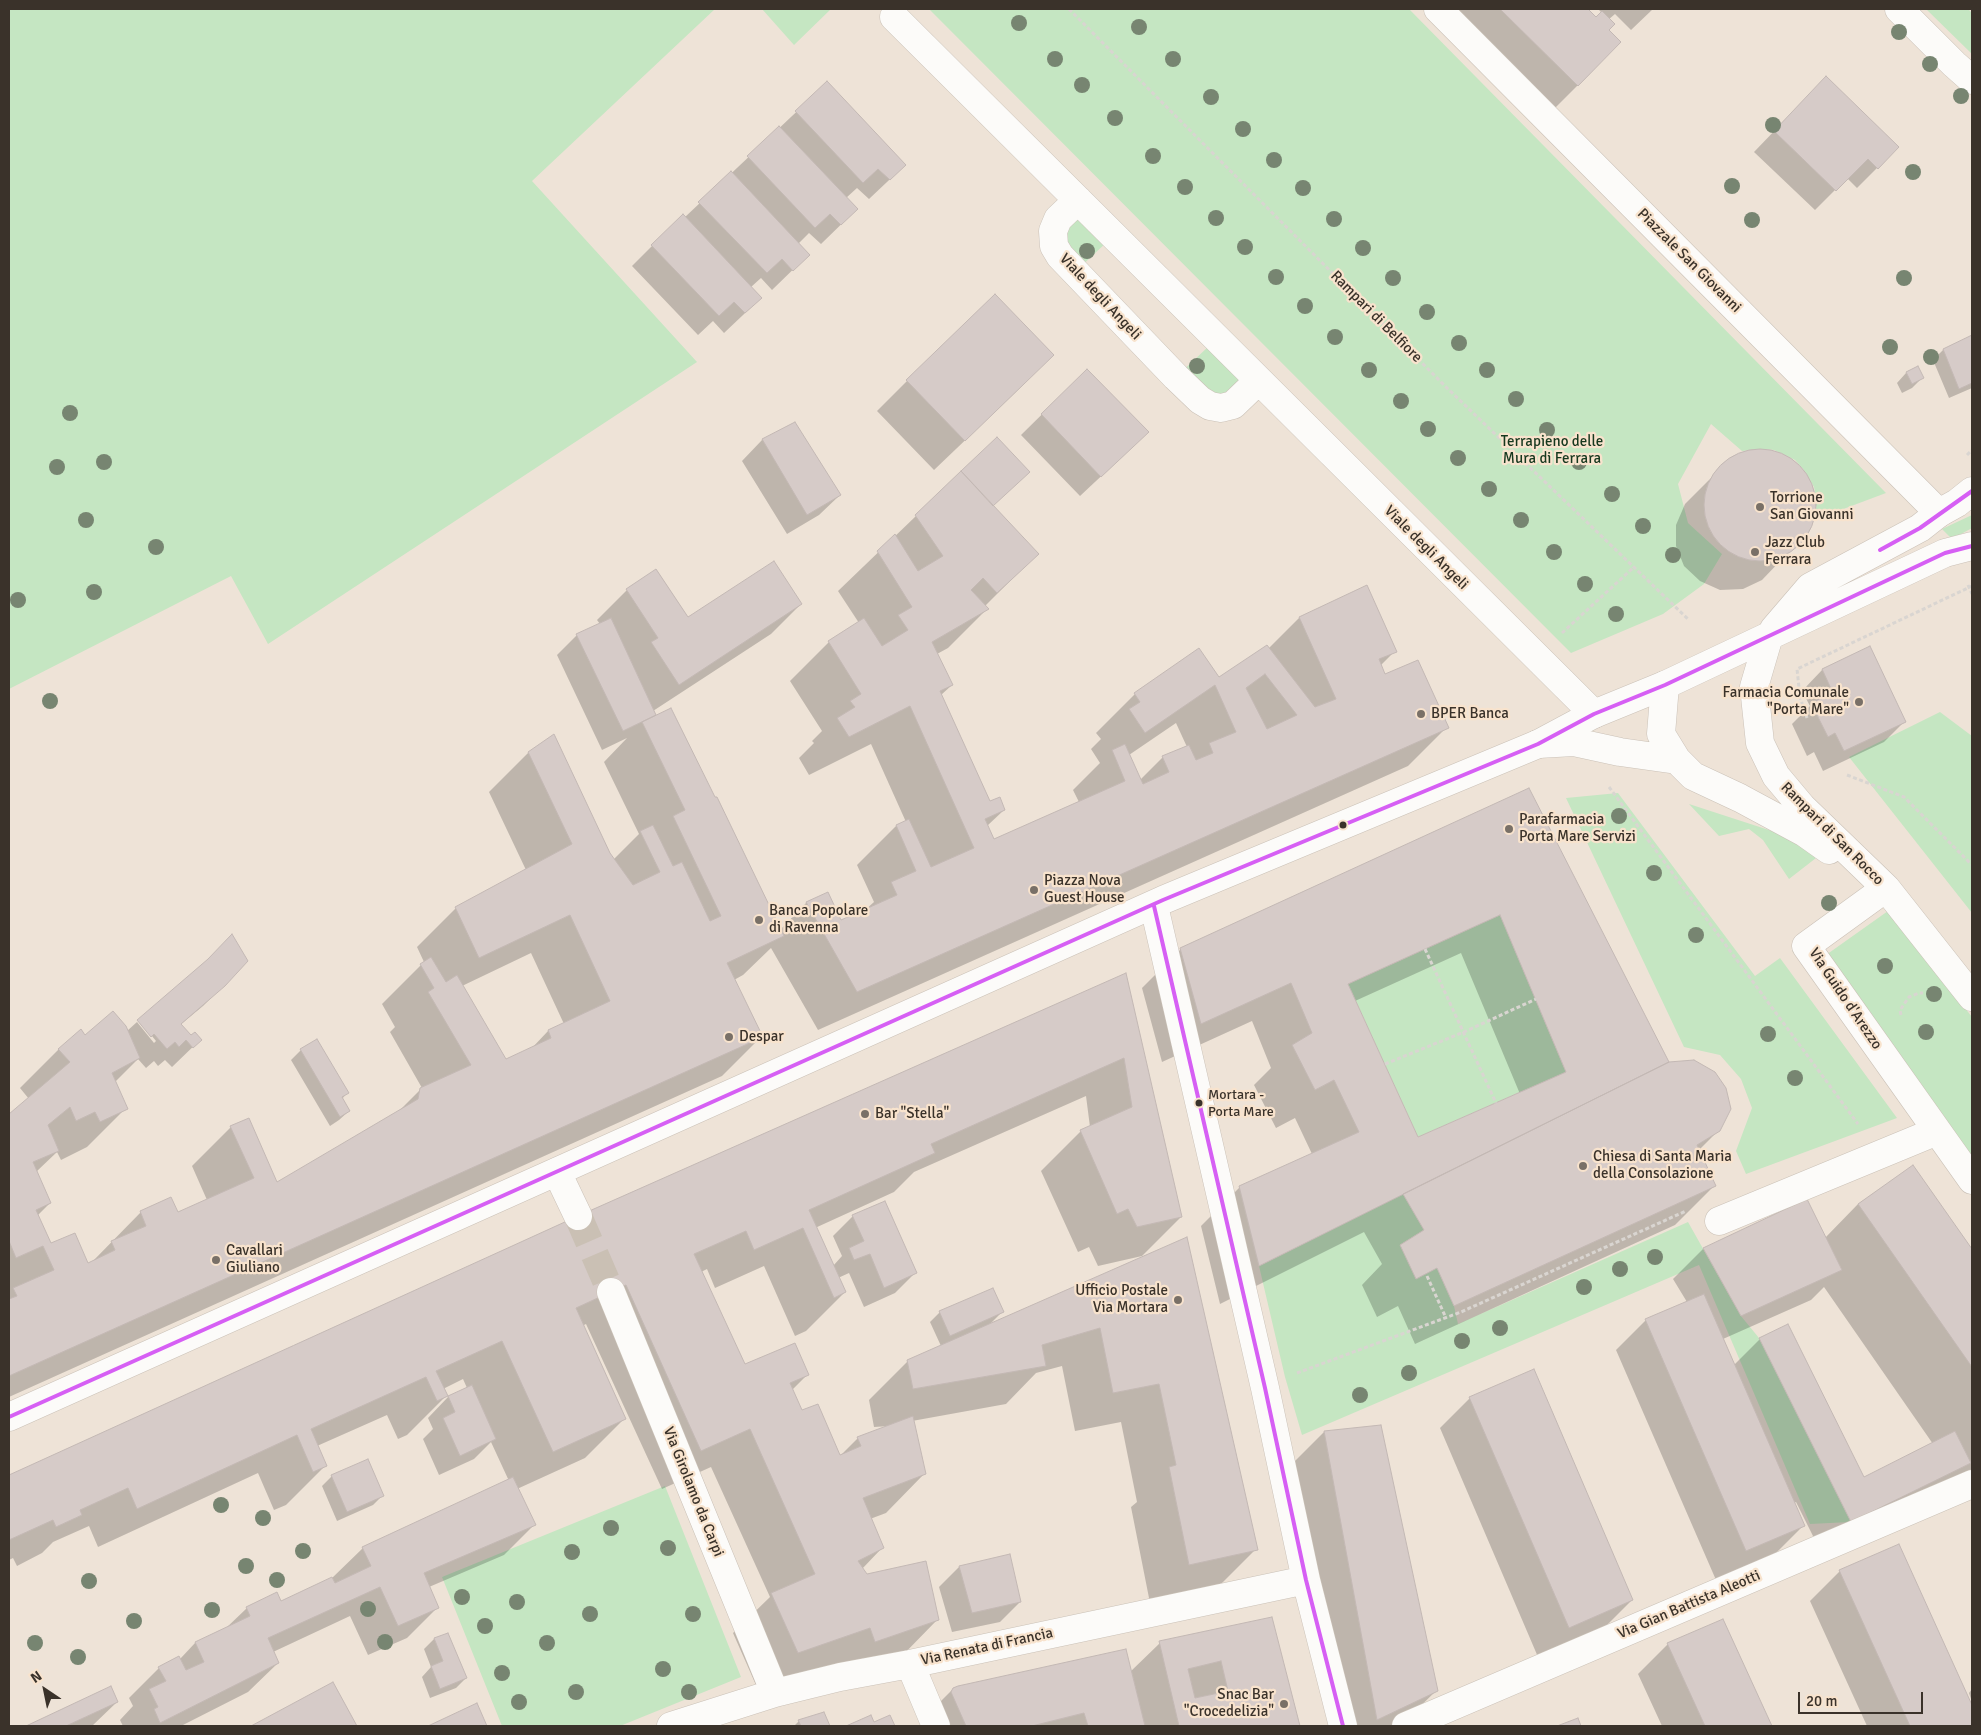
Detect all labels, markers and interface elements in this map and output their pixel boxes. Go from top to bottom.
street label: Piazzale San Giovanni [1633,205,1745,317]
street label: Viale degli Angeli [1055,250,1145,344]
street label: Rampari di Belfiore [1326,267,1426,367]
park label: Terrapieno delle Mura di Ferrara [1501,433,1603,468]
place label: Torrione San Giovanni [1770,489,1854,524]
marker: Torrione San Giovanni [1754,501,1766,513]
street label: Viale degli Angeli [1380,502,1472,594]
place label: Jazz Club Ferrara [1765,534,1825,569]
marker: Jazz Club Ferrara [1749,546,1761,558]
place label: Farmacia Comunale "Porta Mare" [1722,684,1849,719]
marker: Farmacia Comunale "Porta Mare" [1853,696,1865,708]
place label: BPER Banca [1431,705,1509,723]
marker: BPER Banca [1415,708,1427,720]
street label: Rampari di San Rocco [1777,779,1887,889]
place label: Parafarmacia Porta Mare Servizi [1519,811,1636,846]
unlabelled marker [1338,820,1348,830]
marker: Parafarmacia Porta Mare Servizi [1503,823,1515,835]
place label: Piazza Nova Guest House [1044,872,1125,907]
marker: Piazza Nova Guest House [1028,884,1040,896]
place label: Banca Popolare di Ravenna [769,902,868,937]
marker: Banca Popolare di Ravenna [753,914,765,926]
street label: Via Guido d'Arezzo [1804,945,1886,1053]
place label: Despar [739,1028,784,1046]
marker: Despar [723,1031,735,1043]
place label: Mortara - Porta Mare [1208,1087,1274,1120]
marker: Mortara - Porta Mare [1194,1098,1204,1108]
place label: Bar "Stella" [875,1105,949,1123]
marker: Bar "Stella" [859,1108,871,1120]
place label: Chiesa di Santa Maria della Consolazione [1593,1148,1732,1183]
marker: Chiesa di Santa Maria della Consolazione [1577,1160,1589,1172]
place label: Cavallari Giuliano [226,1242,283,1277]
marker: Cavallari Giuliano [210,1254,222,1266]
place label: Ufficio Postale Via Mortara [1075,1282,1168,1317]
marker: Ufficio Postale Via Mortara [1172,1294,1184,1306]
street label: Via Girolamo da Carpi [659,1424,727,1560]
street label: Via Gian Battista Aleotti [1615,1567,1763,1643]
street label: Via Renata di Francia [919,1624,1055,1670]
north arrow [20,1665,70,1715]
text: N [28,1667,45,1687]
scale bar [1801,1682,1926,1714]
place label: Snac Bar "Crocedelizia" [1184,1686,1274,1721]
text: 20 m [1806,1692,1837,1710]
marker: Snac Bar "Crocedelizia" [1278,1698,1290,1710]

